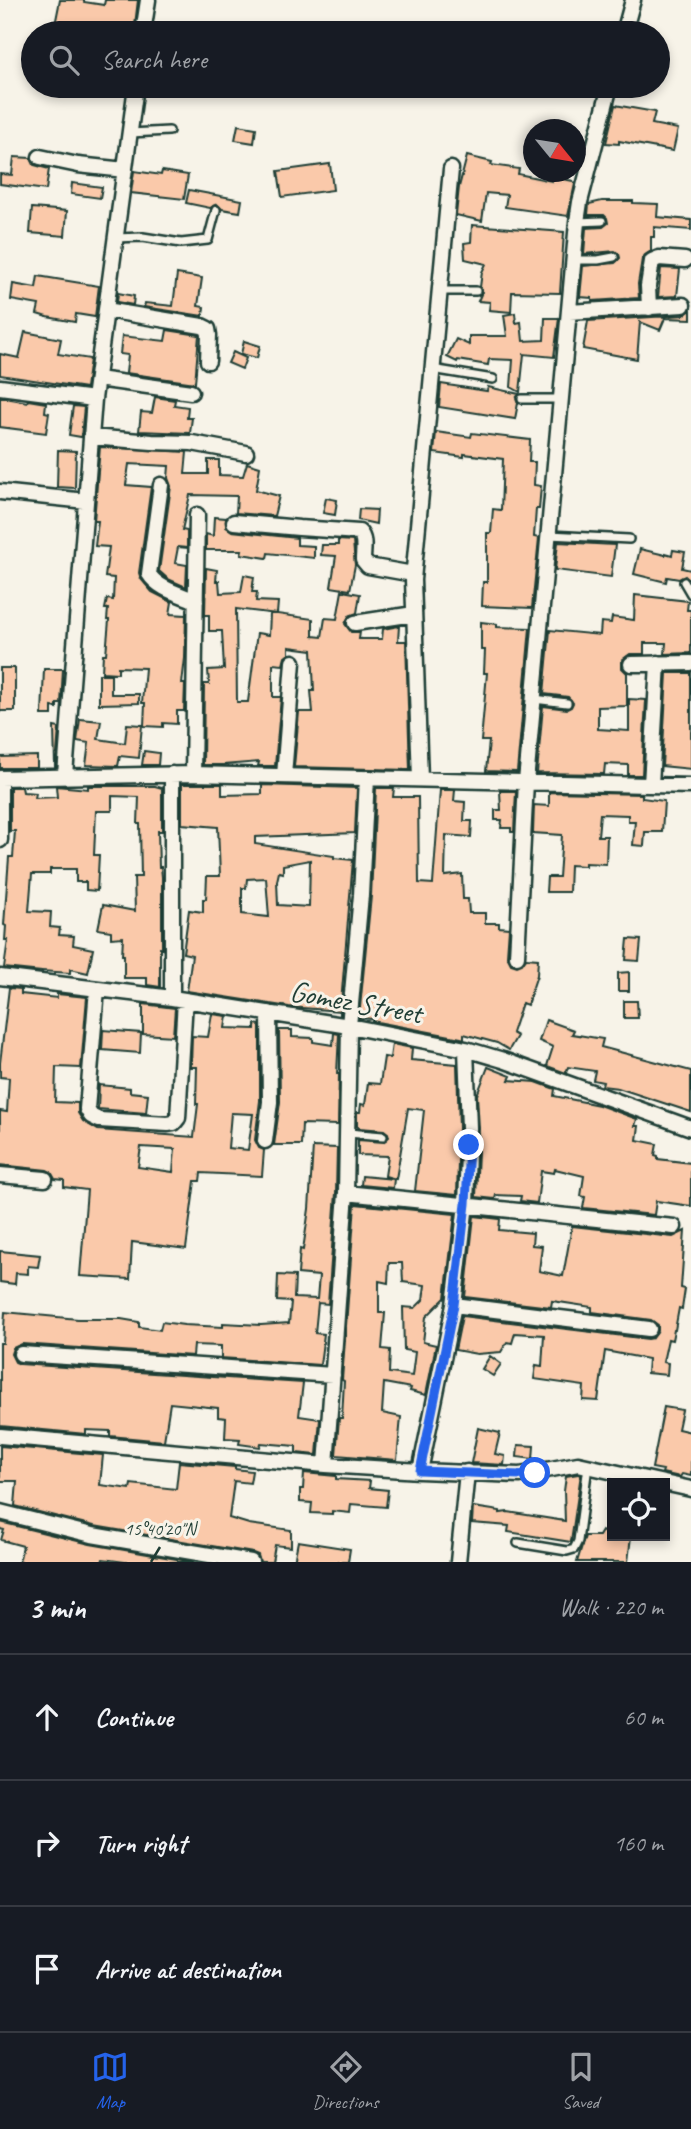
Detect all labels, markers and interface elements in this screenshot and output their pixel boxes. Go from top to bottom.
search box [21,21,670,98]
icon: search [45,41,83,79]
text: Search here [101,43,207,76]
north arrow [523,119,586,182]
street label: Gomez Street [287,972,428,1033]
route end [453,1129,484,1160]
route start [519,1457,550,1488]
map controls [607,1478,670,1541]
button: locate [607,1478,670,1541]
text: 15°40'20"N [125,1518,199,1540]
text: 3 min [28,1589,85,1627]
text: Walk · 220 m [559,1593,663,1622]
icon: ahead [28,1698,66,1736]
text: Continue [95,1701,173,1734]
text: 60 m [624,1703,663,1732]
icon: right [28,1824,66,1862]
text: Turn right [95,1827,186,1860]
text: 160 m [614,1829,663,1858]
icon: arrive [28,1950,66,1988]
text: Arrive at destination [95,1953,281,1986]
tab: Map [91,2048,129,2114]
tab: Directions [312,2048,379,2114]
tab: Saved [562,2048,600,2114]

